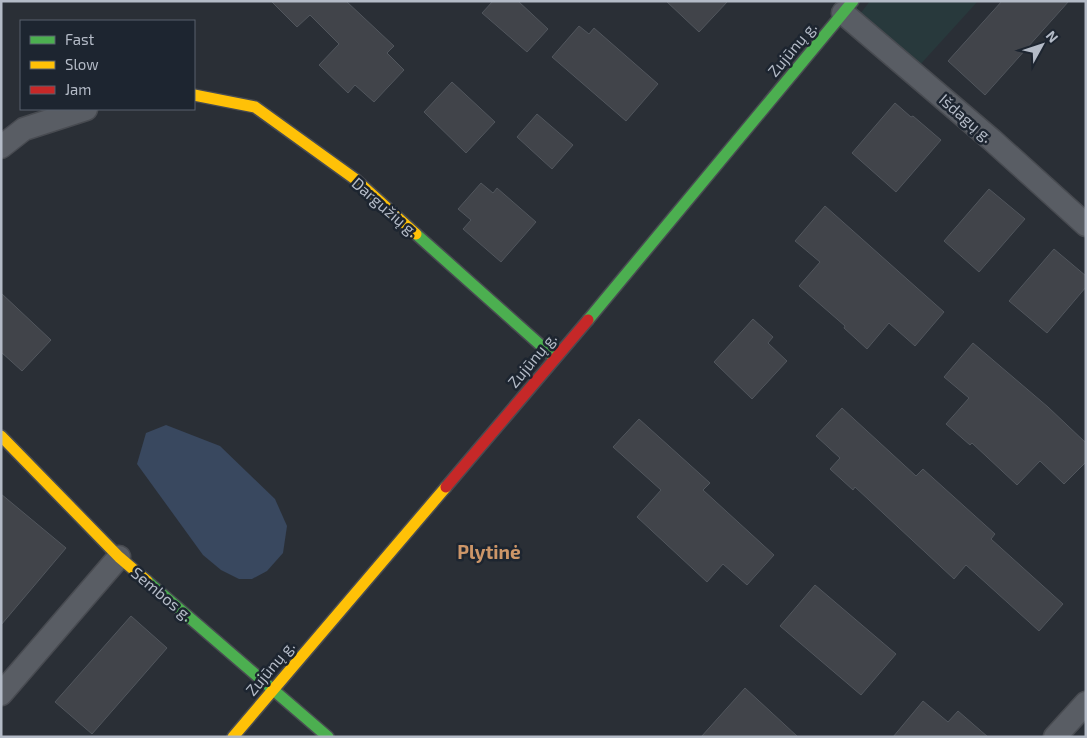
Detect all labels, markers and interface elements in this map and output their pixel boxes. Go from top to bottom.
street label: Zujūnų g. [763,17,821,81]
legend [20,20,195,110]
north arrow [1017,20,1067,70]
text: N [1043,27,1062,46]
text: Fast [65,30,95,48]
text: Slow [65,55,99,73]
text: Jam [65,80,91,98]
street label: Išdagų g. [936,89,997,146]
street label: Dargužių g. [348,173,422,240]
street label: Zujūnų g. [503,328,561,392]
district label: Plytinė [457,540,521,564]
street label: Sembos g. [128,563,197,625]
street label: Zujūnų g. [241,636,299,700]

